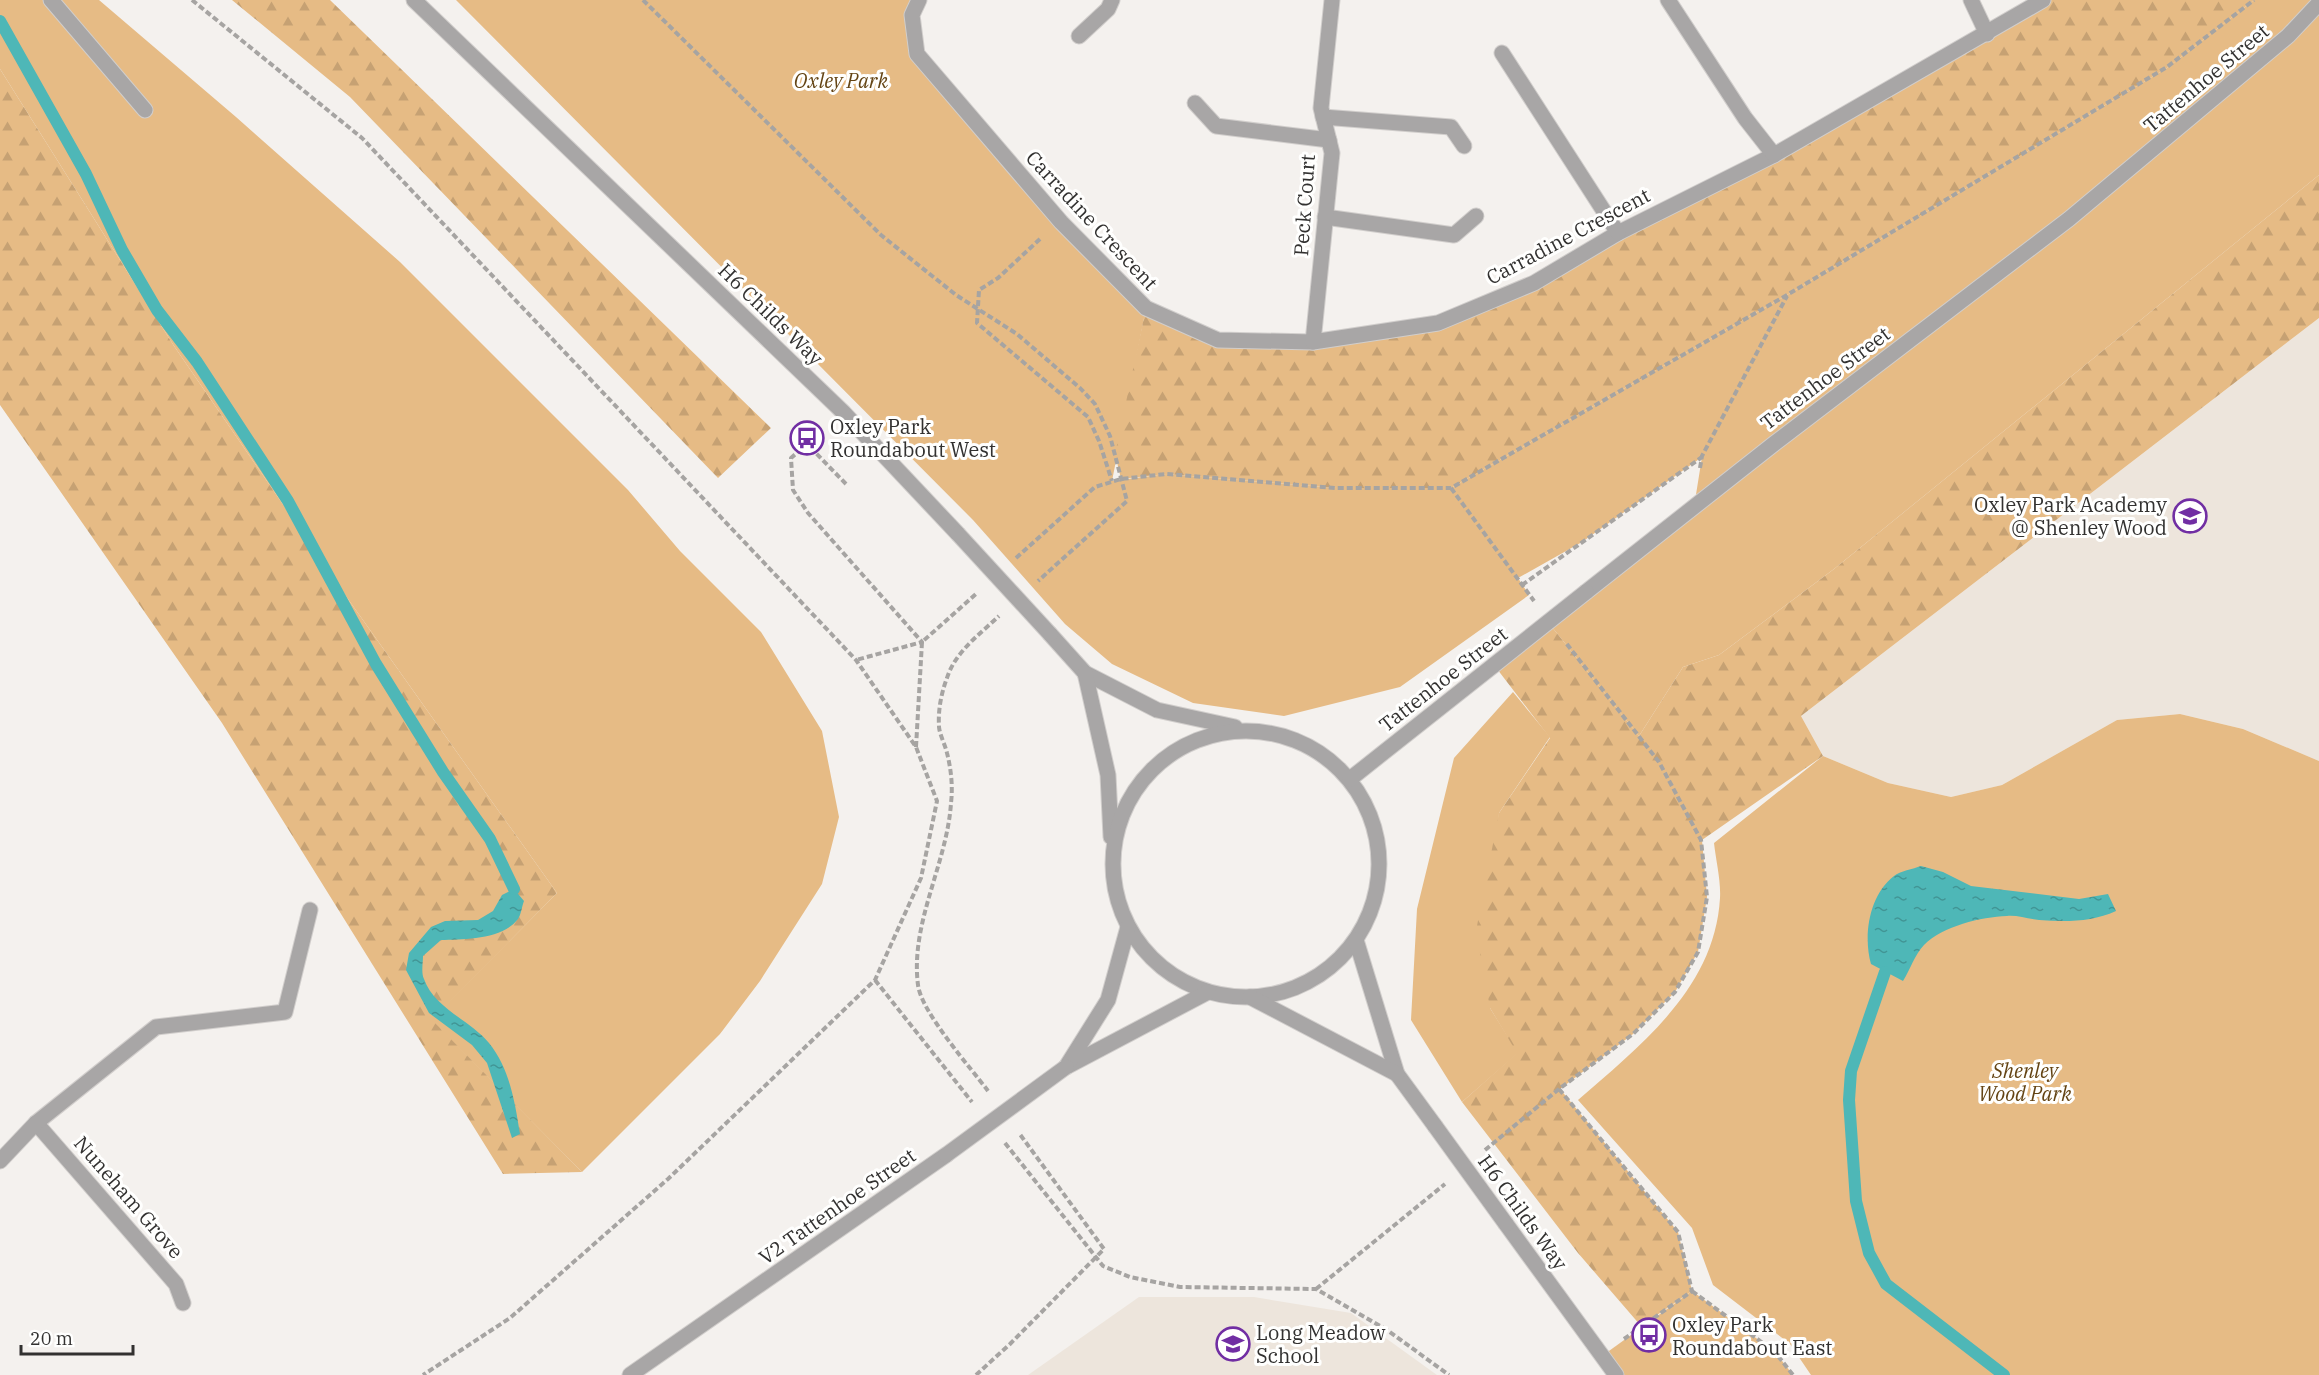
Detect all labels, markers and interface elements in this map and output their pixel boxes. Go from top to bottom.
street label: Tattenhoe Street [2138,18,2274,138]
park label: Oxley Park [794,67,889,94]
street label: Carradine Crescent [1020,144,1164,296]
street label: Peck Court [1287,153,1321,257]
street label: Carradine Crescent [1481,181,1655,291]
street label: H6 Childs Way [713,257,830,371]
street label: Tattenhoe Street [1755,320,1895,436]
place label: Oxley Park Roundabout West [830,413,996,463]
bus stop icon: Oxley Park Roundabout West [789,420,825,456]
place label: Oxley Park Academy @ Shenley Wood [1974,491,2167,541]
school or university icon: Oxley Park Academy @ Shenley Wood [2172,498,2208,534]
street label: Tattenhoe Street [1373,620,1513,738]
park label: Shenley Wood Park [1978,1057,2072,1107]
street label: Nuneham Grove [68,1130,190,1264]
street label: V2 Tattenhoe Street [753,1142,921,1270]
street label: H6 Childs Way [1472,1149,1574,1275]
place label: Oxley Park Roundabout East [1672,1311,1832,1361]
bus stop icon: Oxley Park Roundabout East [1631,1317,1667,1353]
scale bar [21,1318,134,1356]
place label: Long Meadow School [1256,1319,1386,1369]
school or university icon: Long Meadow School [1215,1326,1251,1362]
text: 20 m [30,1327,73,1350]

